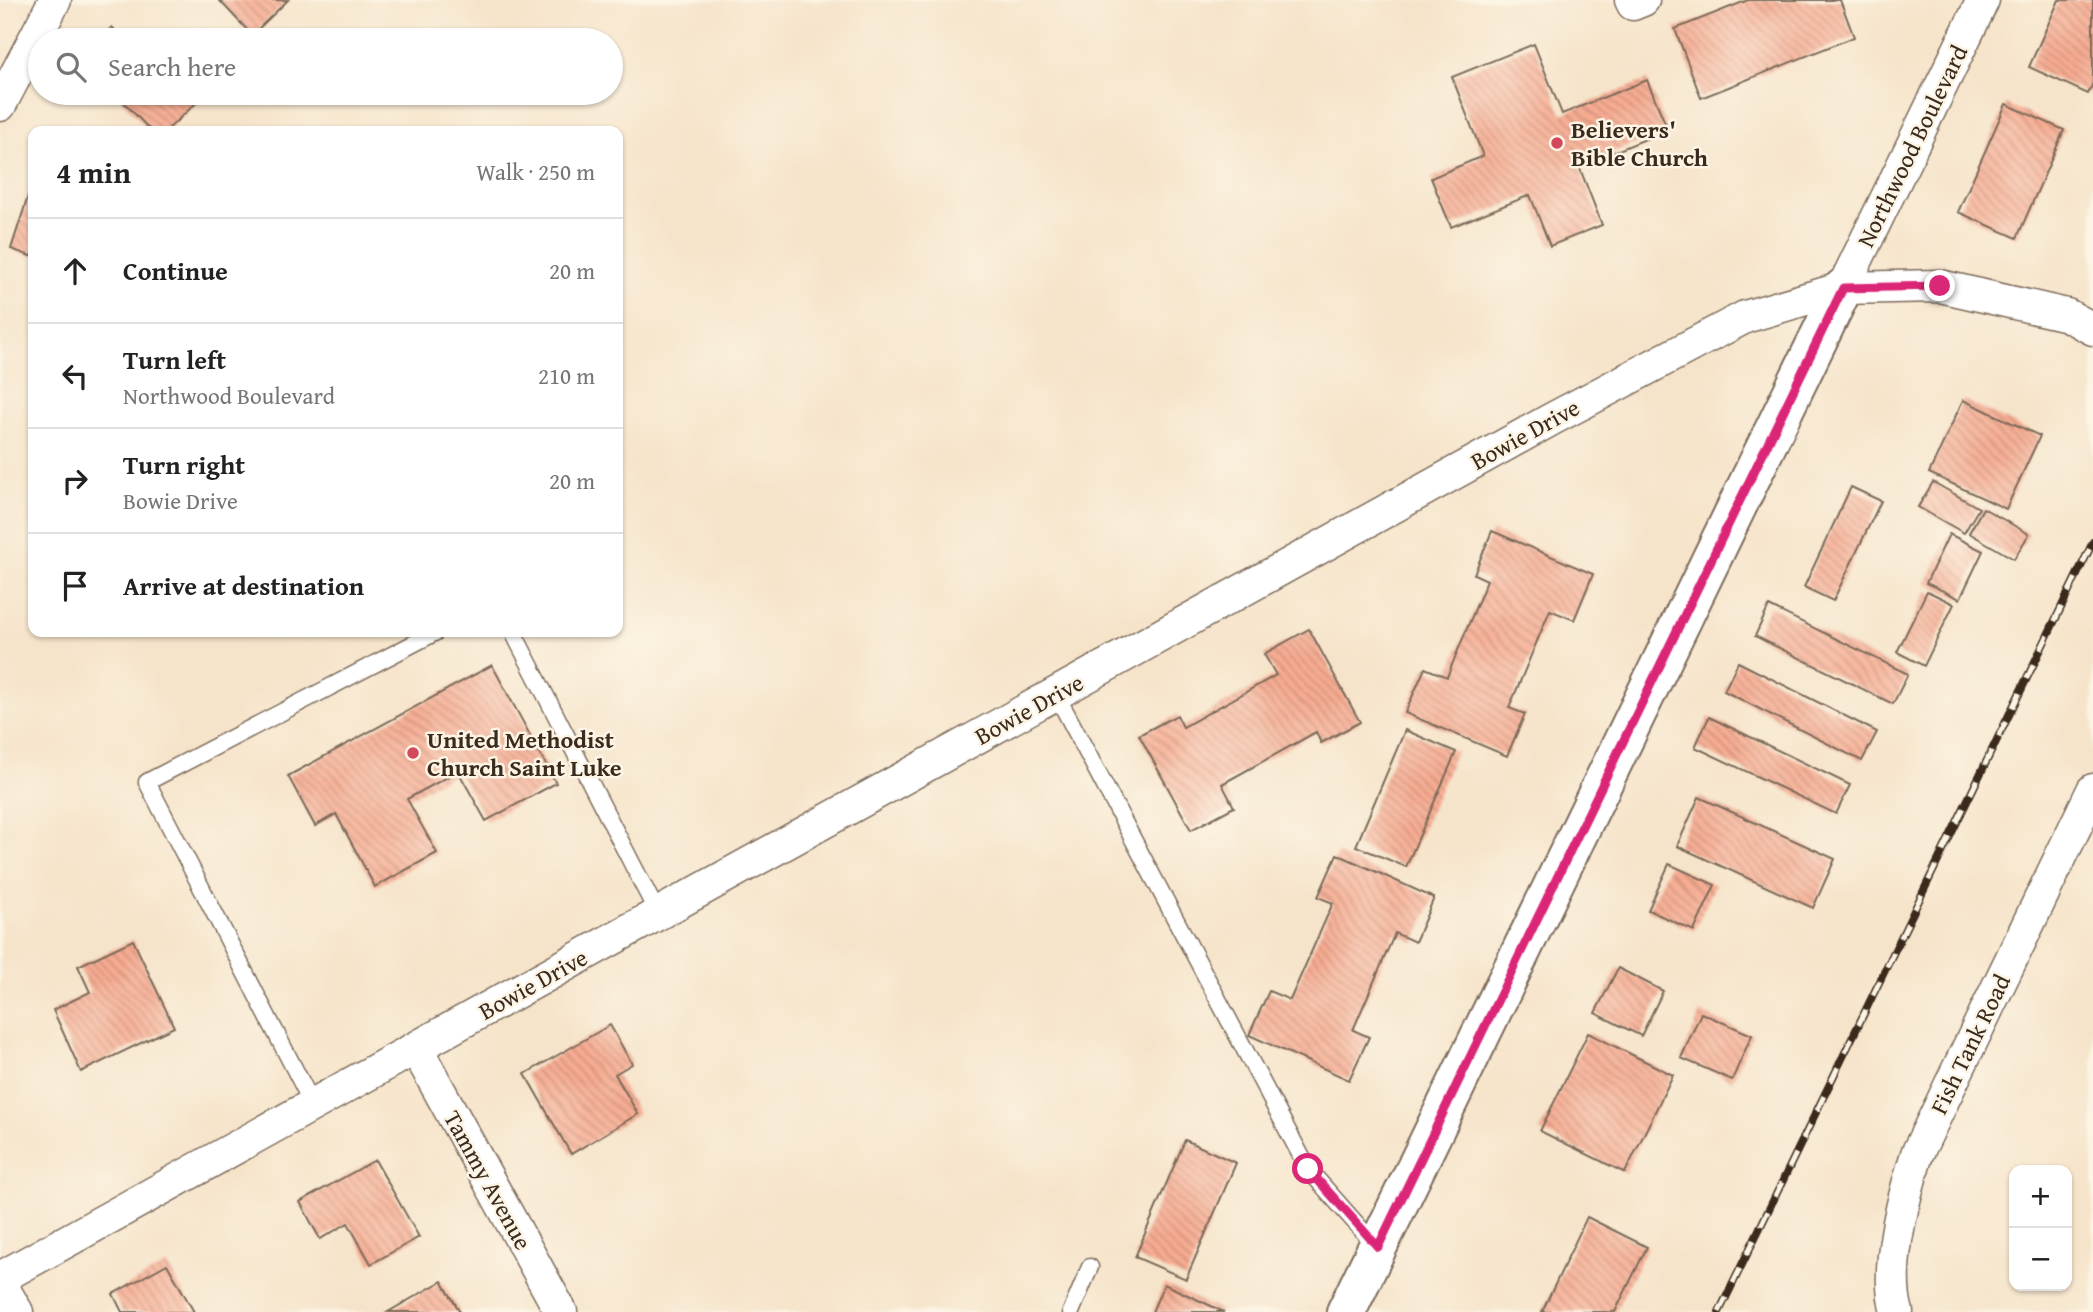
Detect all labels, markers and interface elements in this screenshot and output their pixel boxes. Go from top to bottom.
search box [28,28,623,105]
street label: Northwood Boulevard [1848,39,1976,253]
text: Search here [108,47,236,86]
icon: search [52,48,90,86]
place label: Believers' Bible Church [1571,112,1708,175]
marker: Believers' Bible Church [1549,135,1565,151]
text: 4 min [56,150,131,194]
text: Walk · 250 m [476,155,595,188]
text: Continue [123,251,228,290]
icon: ahead [56,252,94,290]
text: 20 m [549,254,595,287]
route end [1924,270,1955,301]
text: Turn left [123,340,226,379]
icon: left [56,357,94,395]
text: 210 m [538,359,595,392]
text: Northwood Boulevard [123,379,335,412]
street label: Bowie Drive [1464,390,1586,478]
text: Turn right [123,445,245,484]
icon: right [56,462,94,500]
text: 20 m [549,464,595,497]
text: Bowie Drive [123,484,238,517]
text: Arrive at destination [123,566,364,605]
icon: arrive [56,567,94,605]
street label: Bowie Drive [968,665,1090,753]
place label: United Methodist Church Saint Luke [427,722,622,785]
marker: United Methodist Church Saint Luke [405,745,421,761]
street label: Bowie Drive [472,940,594,1028]
street label: Fish Tank Road [1921,968,2019,1120]
street label: Tammy Avenue [435,1104,541,1256]
route start [1292,1153,1323,1184]
map controls [2009,1165,2072,1291]
button: + [2009,1165,2072,1228]
button: − [2009,1228,2072,1291]

